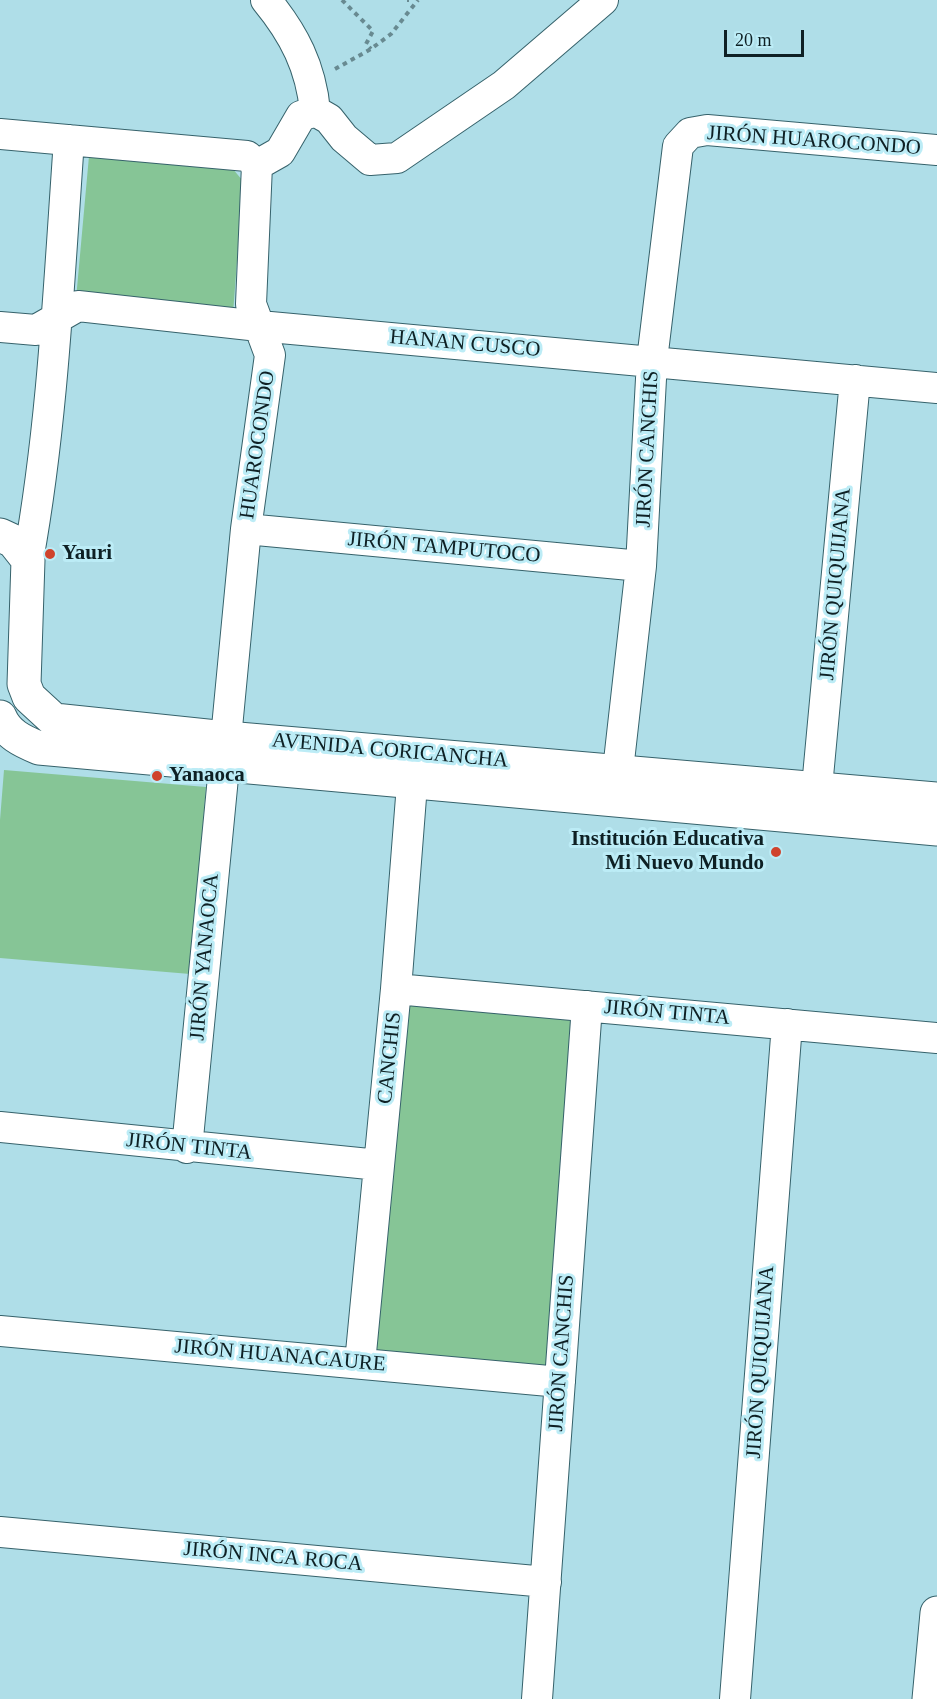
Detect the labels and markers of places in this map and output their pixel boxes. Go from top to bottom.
place label: Yauri [62,541,112,567]
marker: Yauri [43,547,57,561]
place label: Yanaoca [169,763,245,789]
marker: Yanaoca [150,769,164,783]
place label: Institución Educativa Mi Nuevo Mundo [571,827,764,877]
marker: Institución Educativa Mi Nuevo Mundo [769,845,783,859]

